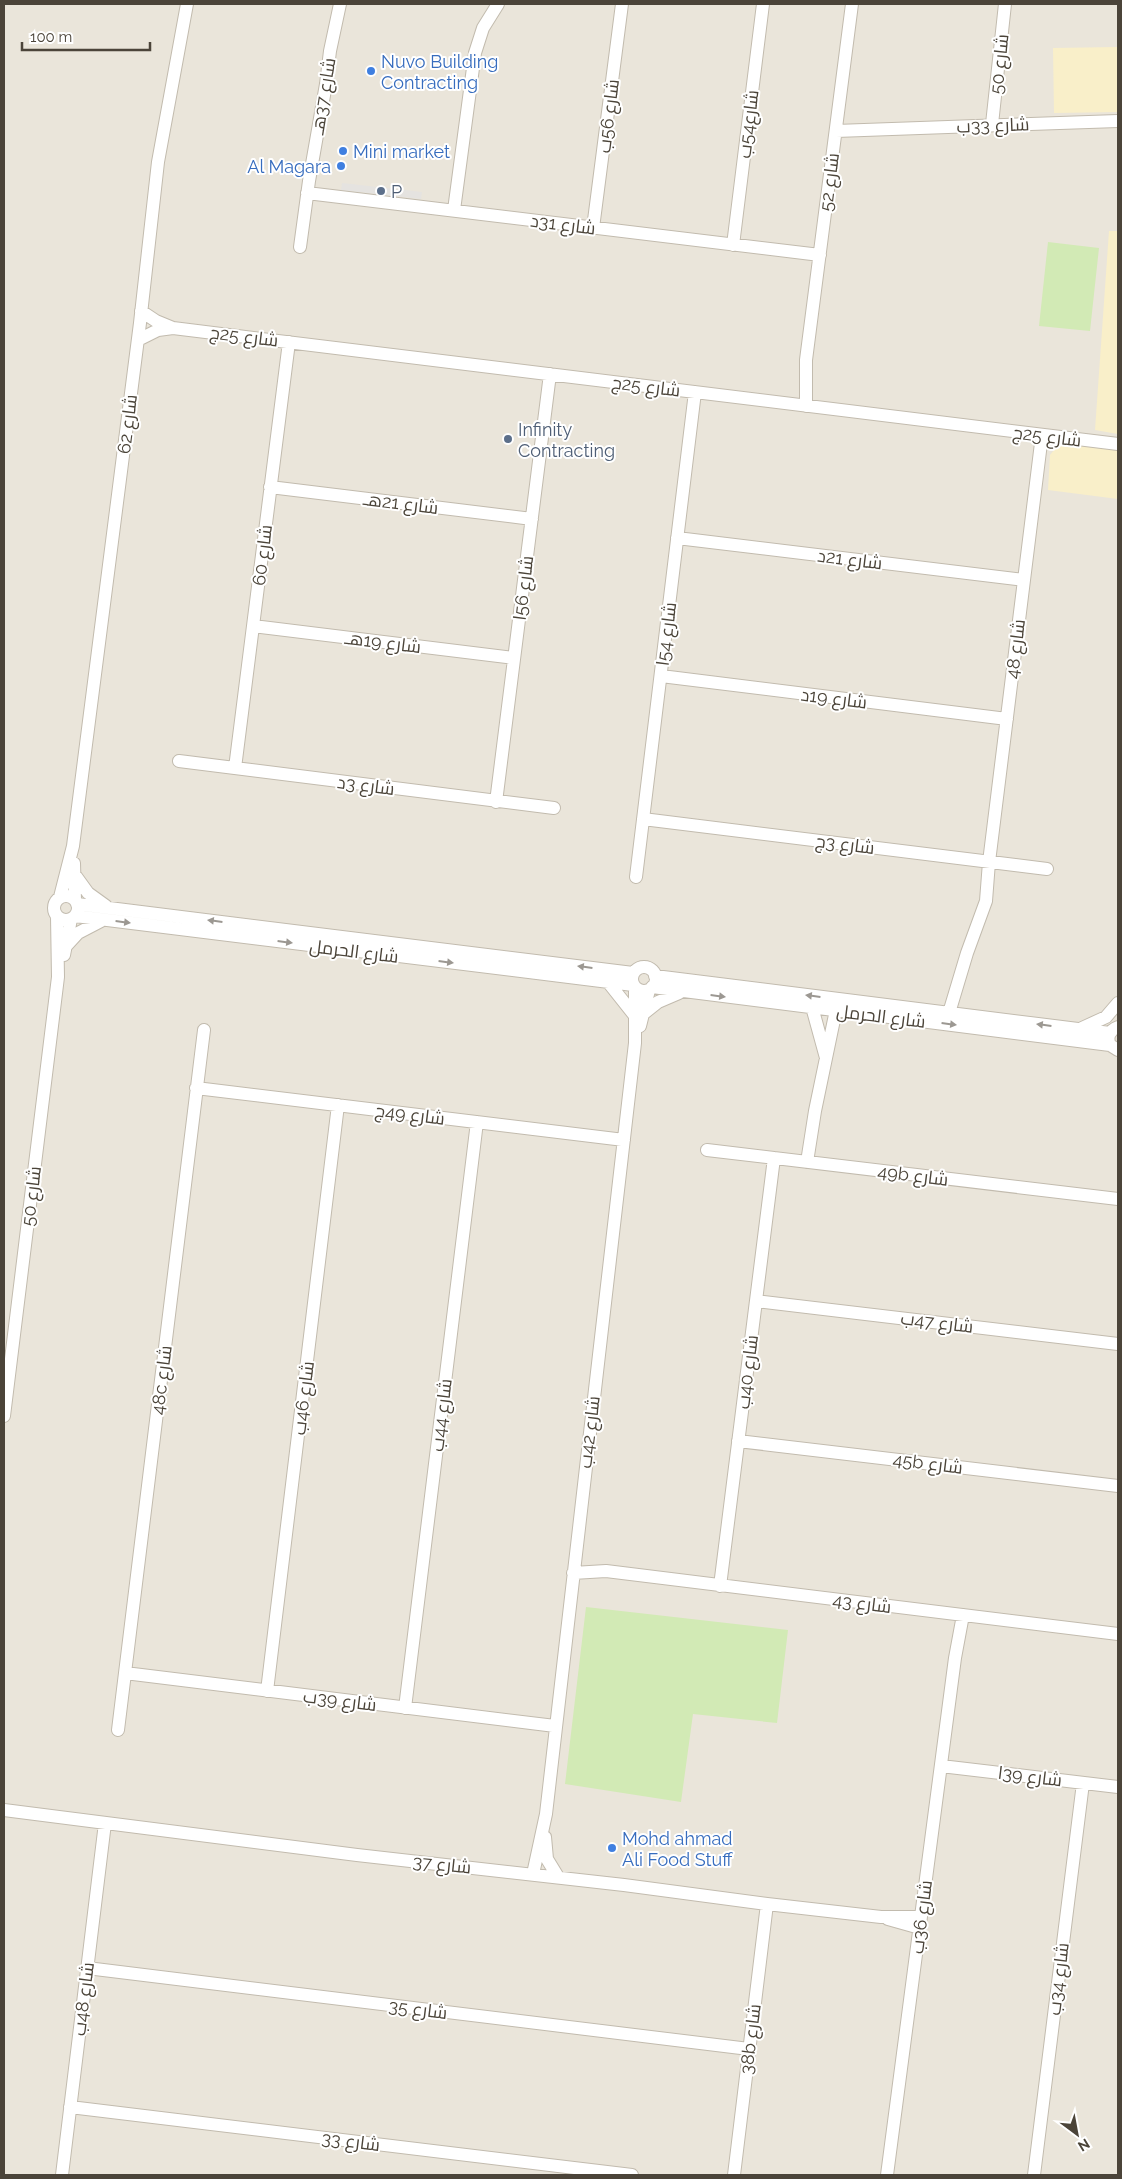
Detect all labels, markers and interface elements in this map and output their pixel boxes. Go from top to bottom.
scale bar [22,20,150,52]
text: 100 m [30,28,72,46]
street label: شارع 50 [985,33,1015,95]
place label: Nuvo Building Contracting [381,51,498,93]
street label: شارع 37هـ [306,56,341,137]
marker: Nuvo Building Contracting [365,65,377,77]
street label: شارع 56ب [593,78,625,154]
street label: شارع54ب [733,89,765,160]
street label: شارع 33ب [956,113,1030,139]
place label: Mini market [353,141,450,162]
marker: Mini market [337,145,349,157]
street label: شارع 52 [815,152,845,213]
place label: Al Magara [247,156,331,177]
marker: Al Magara [335,160,347,172]
place label: P [391,181,402,202]
marker: P [375,185,387,197]
street label: شارع 31د [529,210,597,240]
street label: شارع 25ج [208,321,280,353]
street label: شارع 25ج [610,371,682,403]
street label: شارع 62 [113,393,143,455]
place label: Infinity Contracting [518,419,615,461]
street label: شارع 25ج [1011,421,1083,453]
marker: Infinity Contracting [502,433,514,445]
street label: شارع 21هـ [361,488,440,520]
street label: شارع 60 [248,523,278,587]
street label: شارع 21د [816,545,884,575]
street label: شارع 56ا [509,554,539,622]
street label: شارع 54ا [652,601,682,667]
street label: شارع 48 [1001,618,1031,680]
street label: شارع 19هـ [342,627,422,659]
street label: شارع 19د [800,684,868,714]
street label: شارع 3د [336,771,396,801]
street label: شارع 3ج [814,830,876,860]
one-way arrow [207,917,223,925]
one-way arrow [116,918,132,926]
street label: شارع الحرمل [308,935,400,969]
one-way arrow [277,938,293,946]
one-way arrow [438,958,454,966]
one-way arrow [577,963,593,971]
one-way arrow [710,992,726,1000]
one-way arrow [805,992,821,1000]
street label: شارع الحرمل [835,1000,927,1034]
one-way arrow [941,1020,957,1028]
one-way arrow [1036,1021,1052,1029]
street label: شارع 49ج [374,1099,446,1131]
street label: 49b شارع [876,1160,949,1192]
street label: شارع 50 [17,1165,47,1227]
street label: شارع 47ب [899,1307,975,1339]
street label: شارع 40ب [732,1334,764,1411]
street label: 48c شارع [146,1344,178,1416]
street label: شارع 46ب [288,1360,320,1436]
street label: شارع 44ب [426,1377,458,1453]
street label: شارع 42ب [574,1395,606,1470]
street label: 45b شارع [892,1448,964,1480]
street label: شارع 43 [831,1589,893,1619]
street label: شارع 39ب [302,1685,378,1717]
street label: شارع 39ا [996,1762,1063,1792]
place label: Mohd ahmad Ali Food Stuff [622,1828,733,1870]
marker: Mohd ahmad Ali Food Stuff [606,1842,618,1854]
street label: شارع 37 [412,1850,472,1879]
street label: شارع 36ب [906,1879,938,1955]
street label: شارع 34ب [1043,1941,1075,2017]
street label: شارع 48ب [68,1961,100,2037]
street label: شارع 35 [387,1995,449,2025]
street label: 38b شارع [735,2003,767,2076]
north arrow [1052,2109,1102,2159]
street label: شارع 33 [320,2127,381,2157]
text: N [1075,2135,1093,2155]

